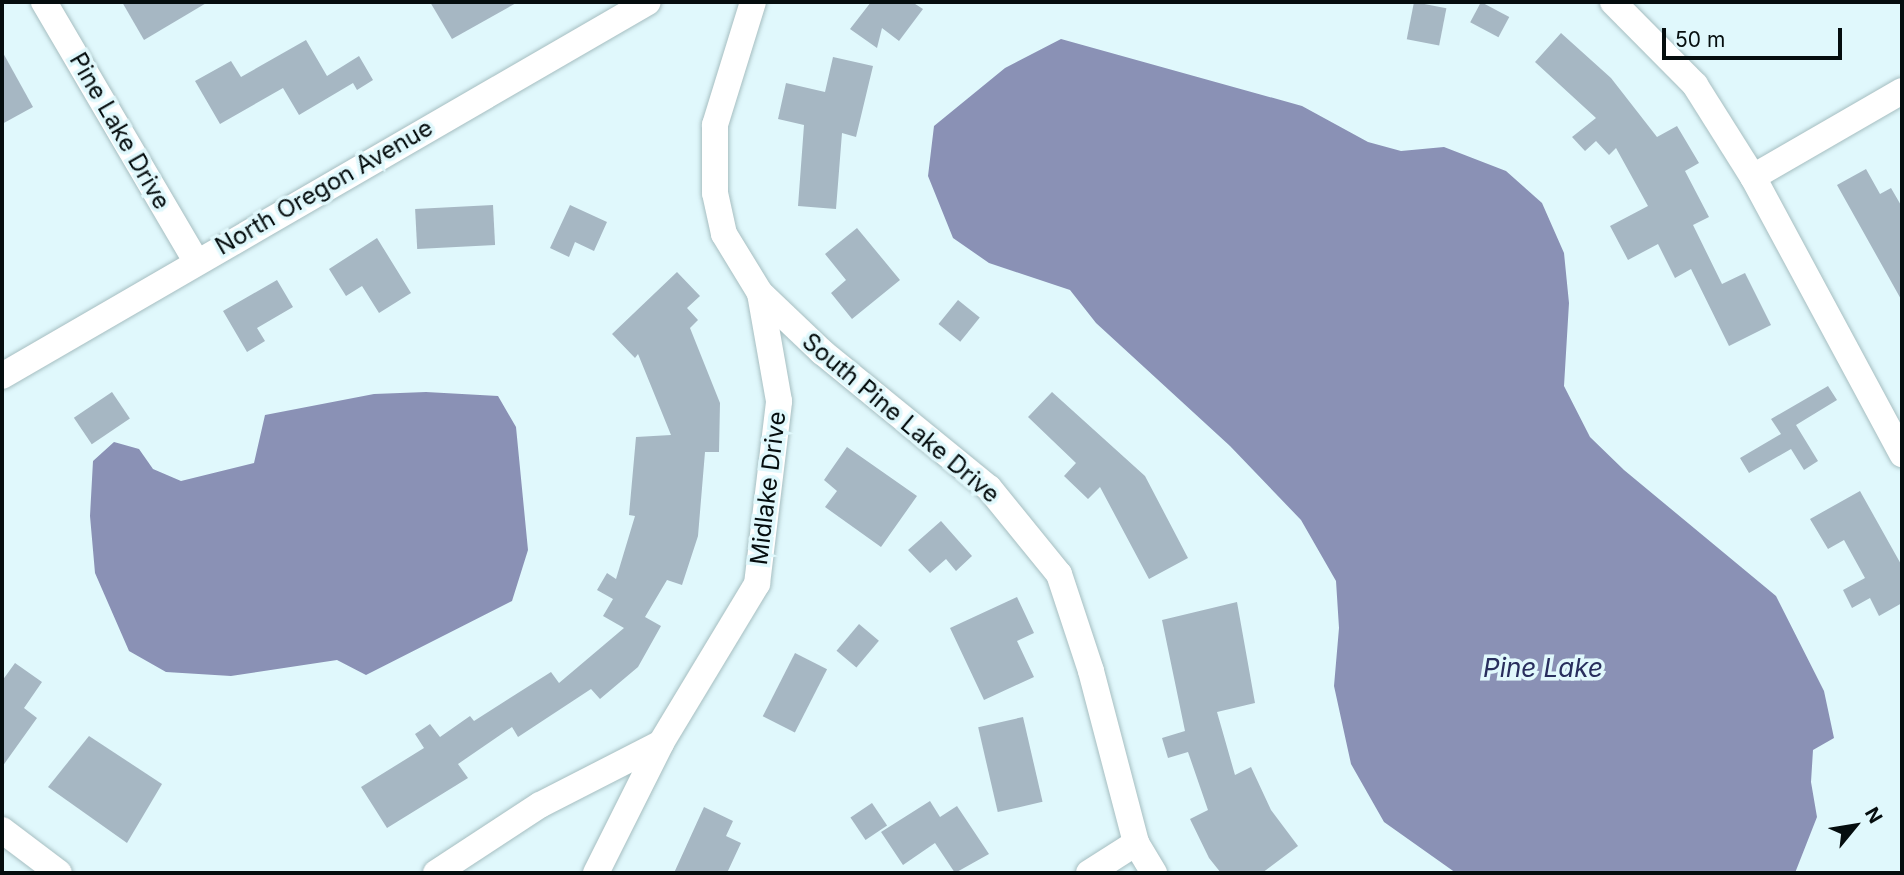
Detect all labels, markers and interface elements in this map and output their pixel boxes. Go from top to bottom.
scale bar [1666,14,1846,58]
text: 50 m [1675,27,1725,52]
street label: Pine Lake Drive [64,48,176,214]
street label: North Oregon Avenue [210,113,438,261]
street label: South Pine Lake Drive [796,327,1006,509]
street label: Midlake Drive [744,410,792,566]
water label: Pine Lake [1483,652,1603,684]
north arrow [1820,791,1890,861]
text: N [1860,803,1887,827]

